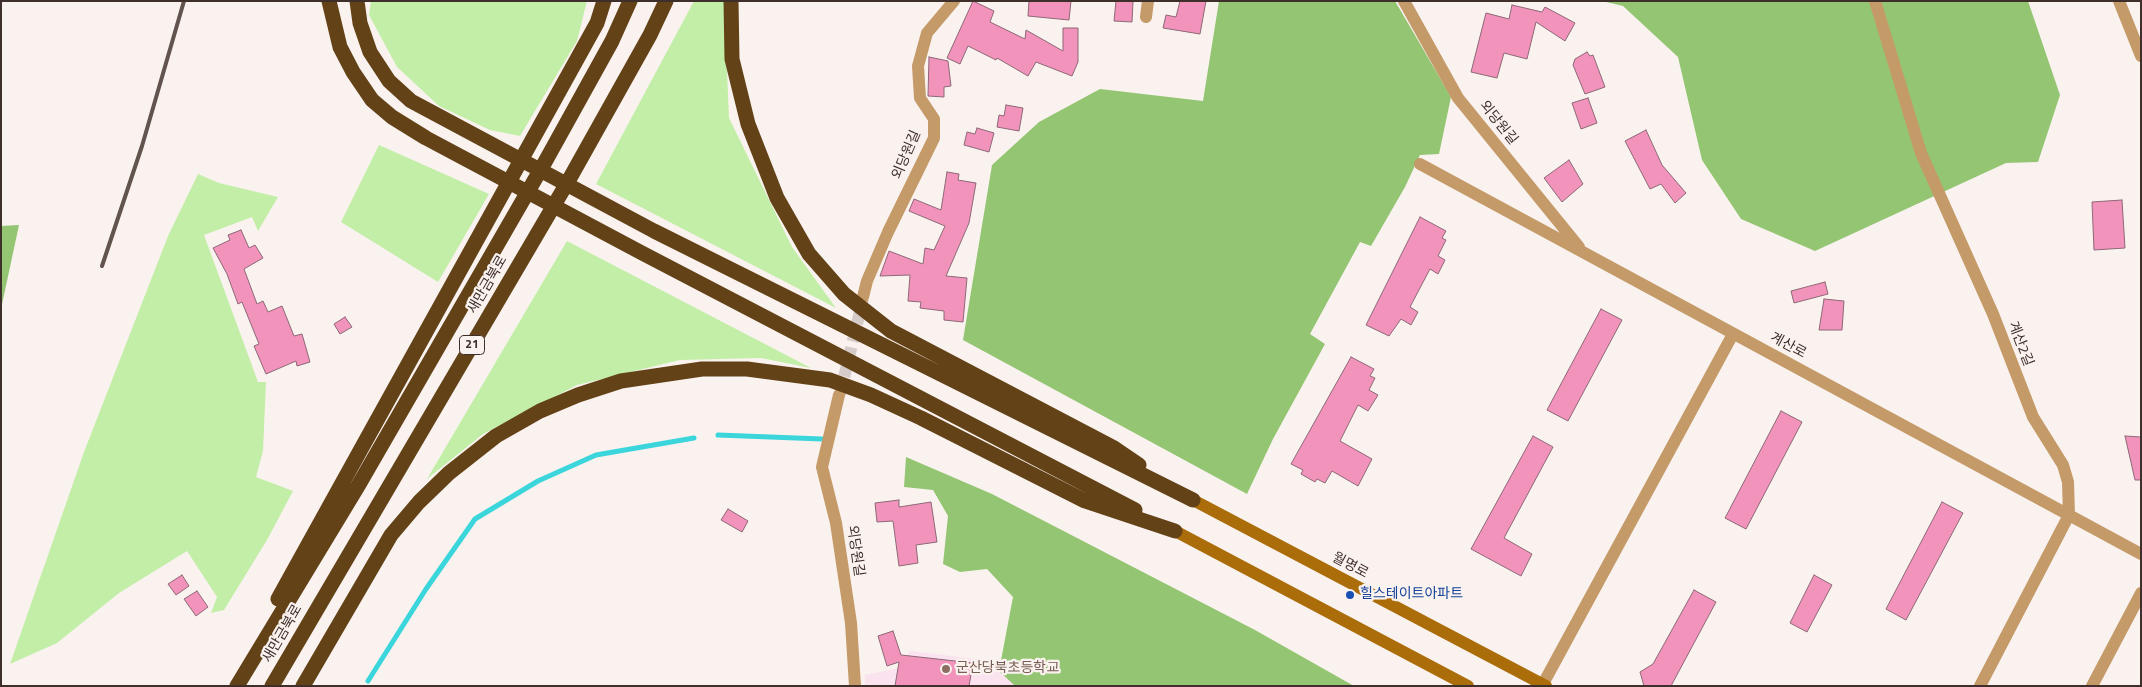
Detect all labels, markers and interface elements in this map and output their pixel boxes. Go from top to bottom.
street label: 외당원길 [1475,98,1521,148]
street label: 외당원길 [889,128,925,182]
street label: 새만금북로 [465,253,511,317]
street label: 계산2길 [2004,319,2036,369]
street label: 계산로 [1767,330,1809,362]
road number: 21 [460,336,484,354]
street label: 외당원길 [843,524,867,578]
street label: 월명로 [1329,550,1371,582]
place label: 힐스테이트아파트 [1360,587,1463,603]
marker: 힐스테이트아파트 [1344,589,1356,601]
street label: 새만금북로 [260,602,306,666]
place label: 군산당북초등학교 [956,661,1059,677]
marker: 군산당북초등학교 [940,663,952,675]

